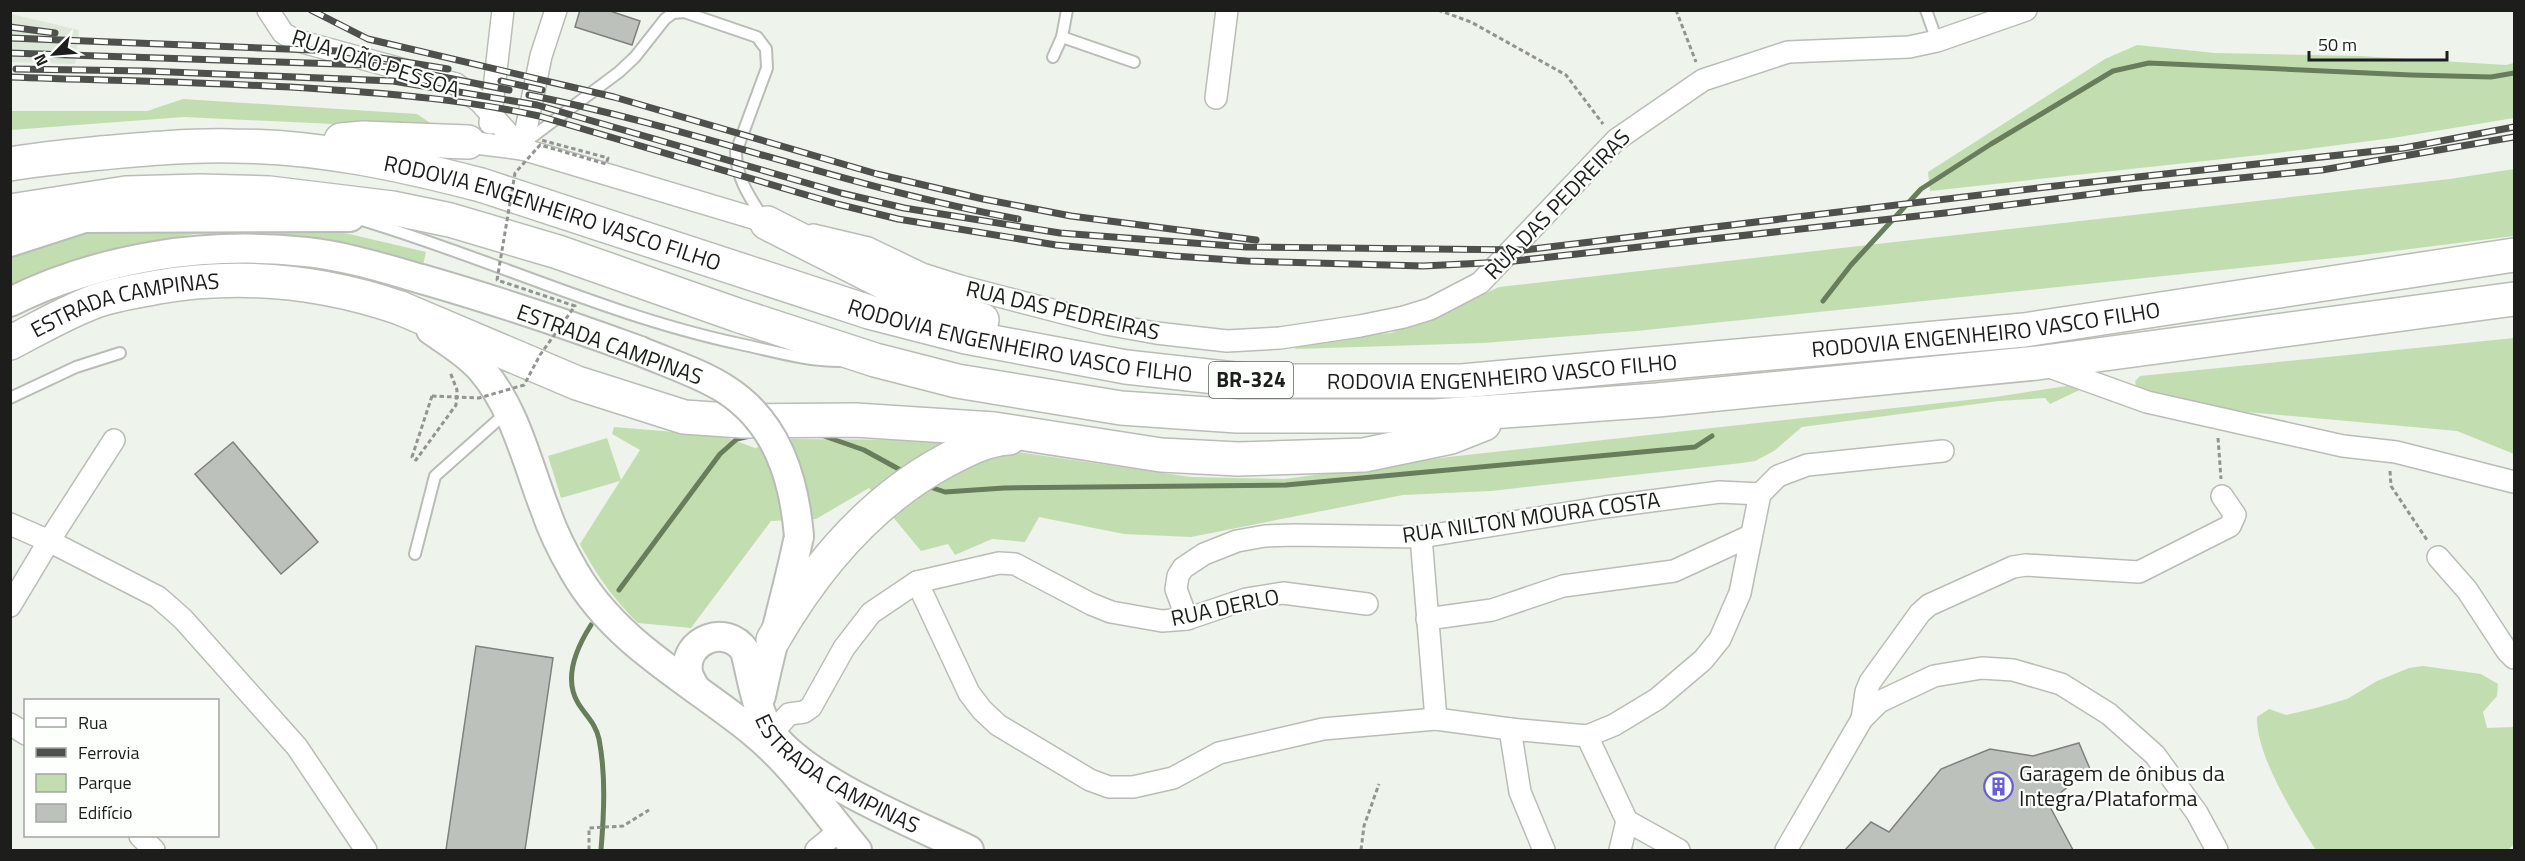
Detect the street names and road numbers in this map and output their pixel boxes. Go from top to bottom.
street label: RUA JOÃO PESSOA [288,20,464,106]
street label: RUA DAS PEDREIRAS [1476,121,1638,287]
street label: RODOVIA ENGENHEIRO VASCO FILHO [381,146,726,279]
street label: ESTRADA CAMPINAS [24,264,220,346]
street label: RUA DAS PEDREIRAS [963,271,1163,349]
street label: RODOVIA ENGENHEIRO VASCO FILHO [843,289,1194,391]
street label: RODOVIA ENGENHEIRO VASCO FILHO [1810,292,2163,366]
street label: ESTRADA CAMPINAS [512,295,708,393]
street label: RODOVIA ENGENHEIRO VASCO FILHO [1327,345,1678,398]
road number: BR-324 [1209,362,1293,398]
street label: RUA NILTON MOURA COSTA [1400,482,1662,552]
street label: RUA DERLO [1168,579,1282,635]
street label: ESTRADA CAMPINAS [746,708,925,842]

